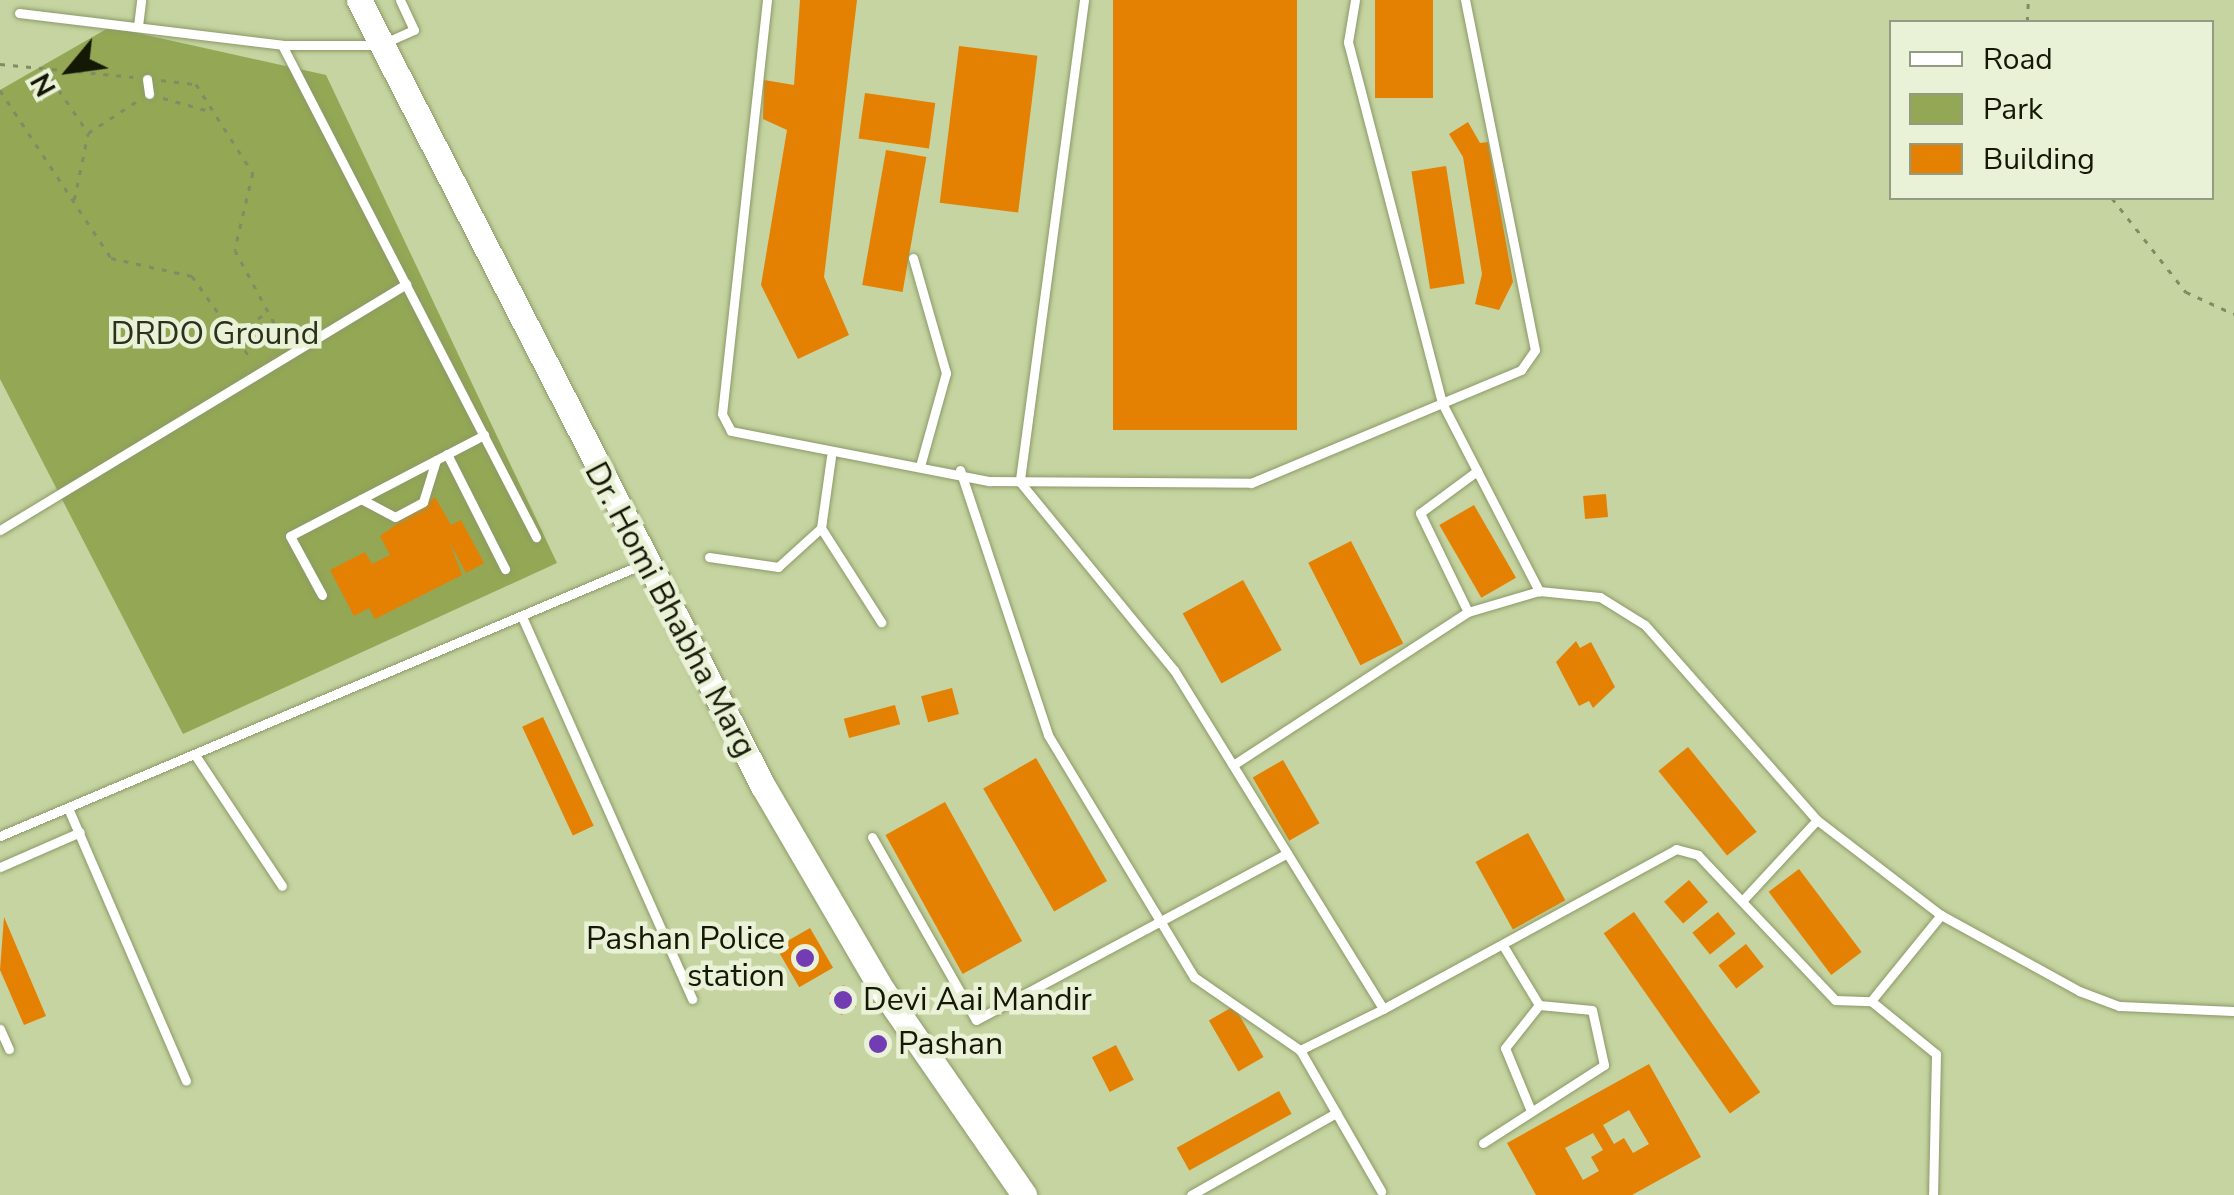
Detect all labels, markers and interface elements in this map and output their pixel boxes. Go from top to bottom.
north arrow [20,20,120,120]
legend [1889,20,2214,200]
text: Road [1983,39,2053,80]
text: N [22,66,65,103]
text: Park [1983,89,2043,130]
text: Building [1983,139,2095,180]
park label: DRDO Ground [111,315,319,353]
street label: Dr. Homi Bhabha Marg [576,456,764,764]
place label: Pashan Police station [586,921,785,996]
marker: Pashan Police station [794,947,816,969]
place label: Devi Aai Mandir [863,981,1092,1019]
marker: Devi Aai Mandir [832,989,854,1011]
place label: Pashan [898,1025,1003,1063]
marker: Pashan [867,1033,889,1055]

